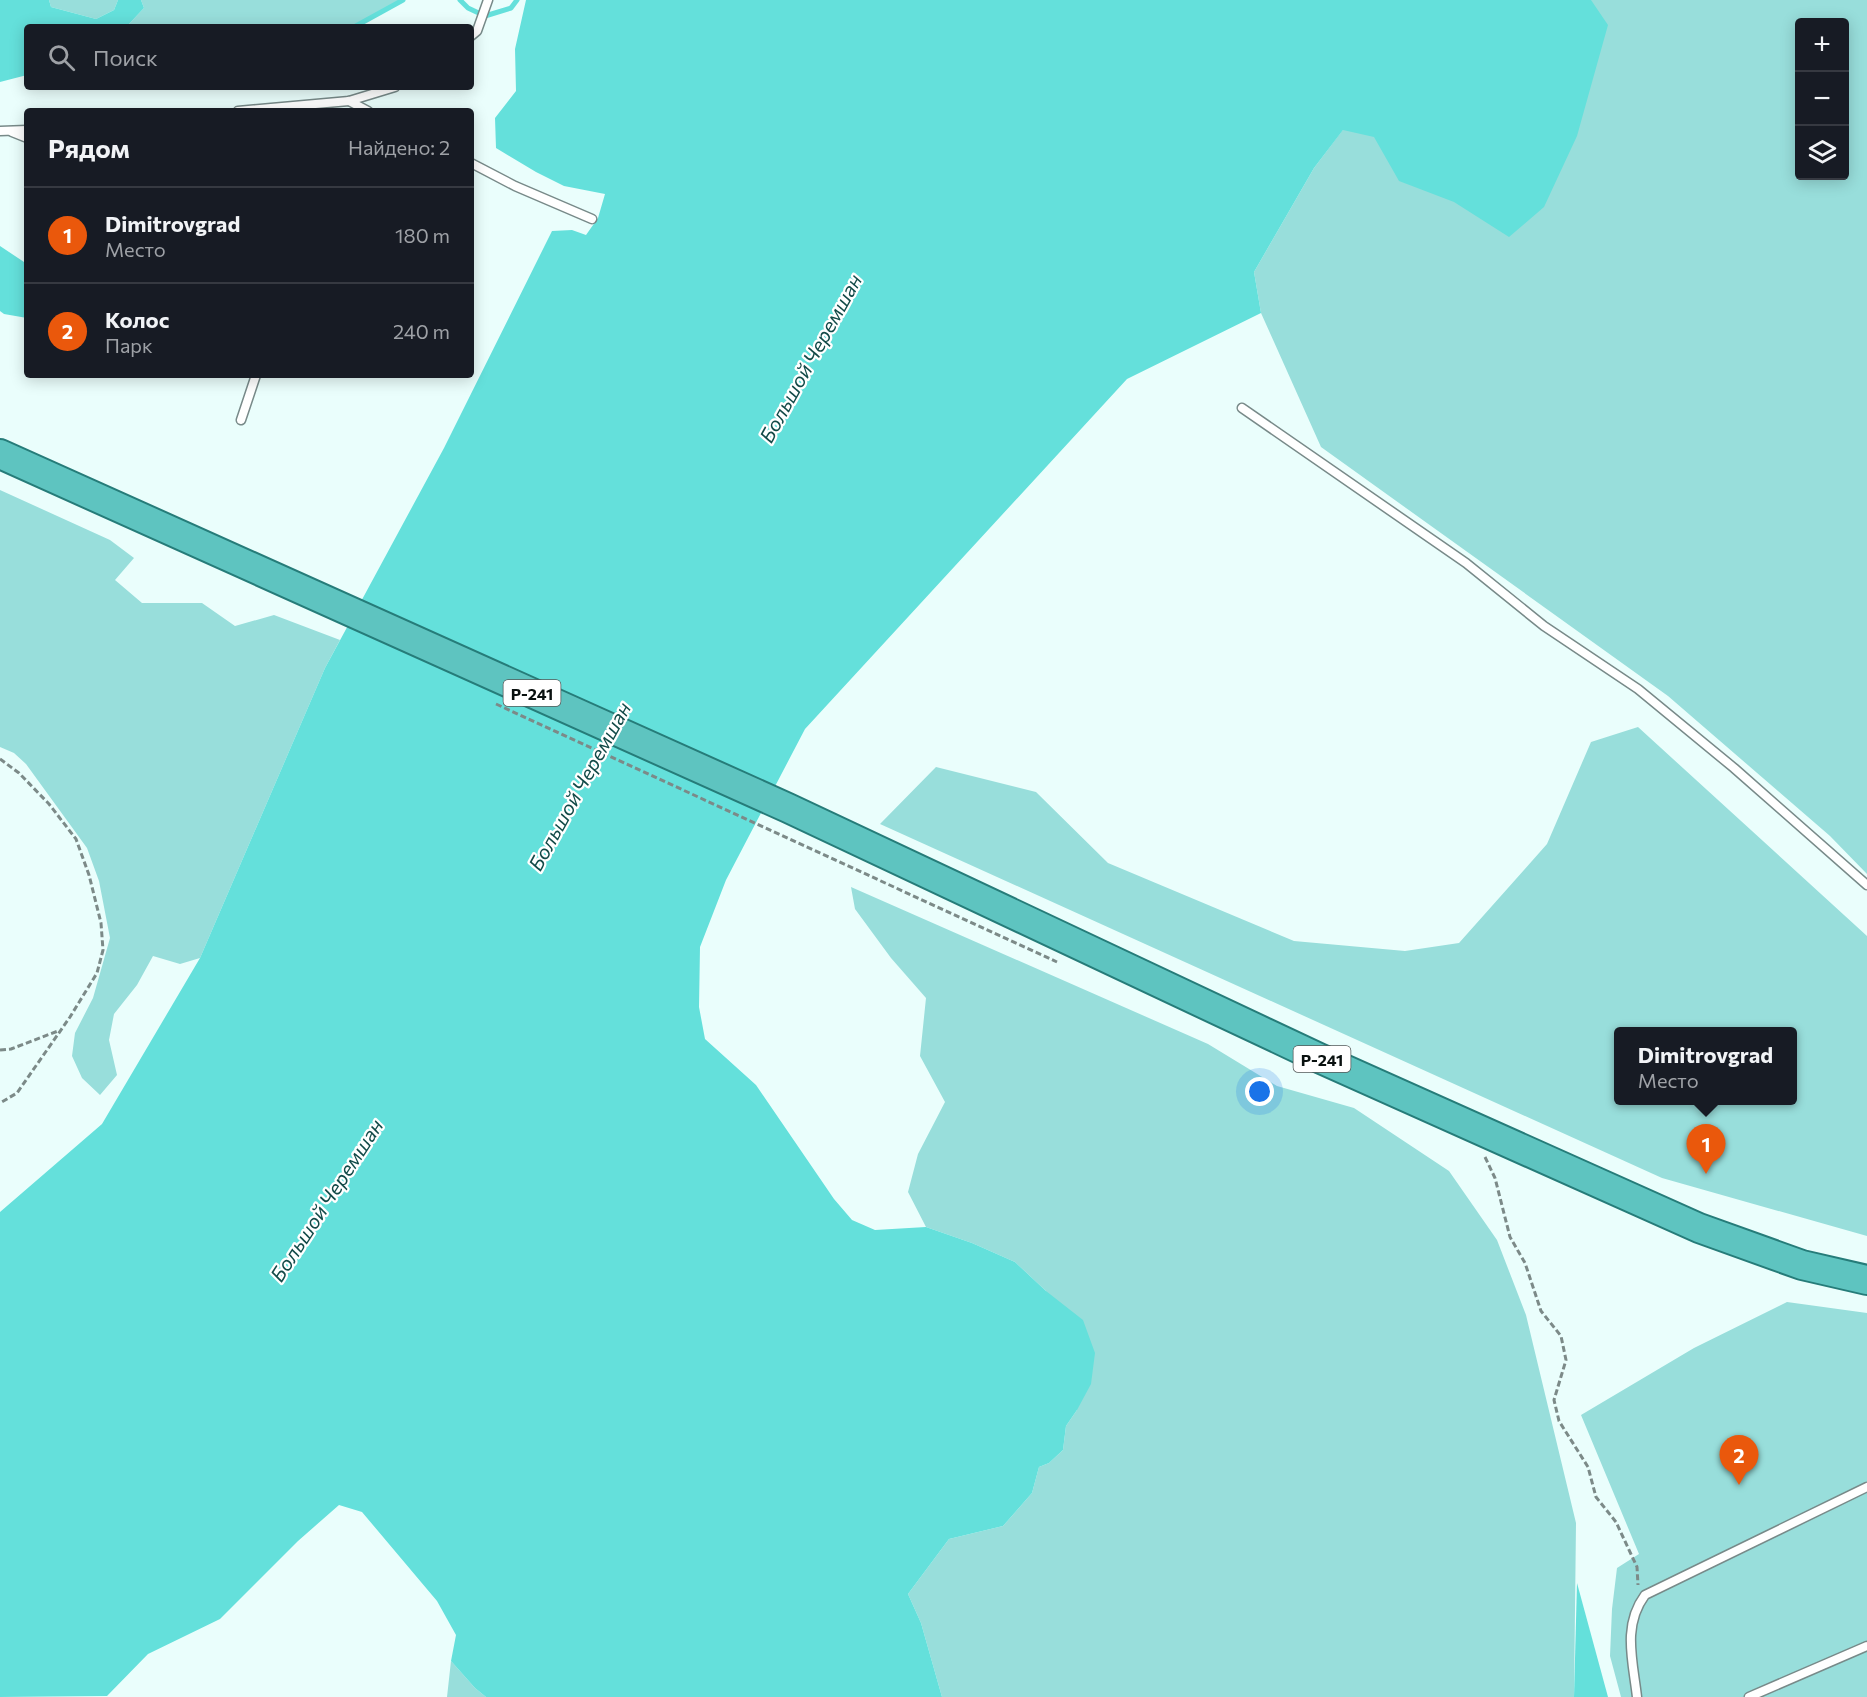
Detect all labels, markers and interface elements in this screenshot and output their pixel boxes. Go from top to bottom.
map controls [1795,18,1849,180]
button: + [1795,18,1849,72]
search box [24,24,474,90]
icon: search [45,41,78,74]
text: Поиск [93,44,158,71]
button: − [1795,72,1849,126]
button: layers [1795,126,1849,180]
text: Рядом [48,132,130,163]
text: Найдено: 2 [348,135,450,159]
text: Dimitrovgrad [105,210,240,237]
text: 1 [63,223,72,247]
text: 180 m [395,223,450,247]
text: Место [105,237,166,261]
water label: Большой Черемшан [754,270,866,446]
text: Колос [105,306,169,333]
text: 2 [62,319,73,343]
text: 240 m [393,319,450,343]
text: Парк [105,333,153,357]
road number: Р-241 [504,680,560,706]
water label: Большой Черемшан [523,698,635,874]
popup [1614,1027,1797,1105]
text: Dimitrovgrad [1638,1041,1773,1068]
road number: Р-241 [1294,1046,1350,1072]
text: Место [1638,1068,1699,1092]
your location [1245,1077,1274,1106]
water label: Большой Черемшан [264,1114,388,1286]
pin: 1 [1686,1124,1726,1174]
pin: 2 [1720,1436,1758,1485]

